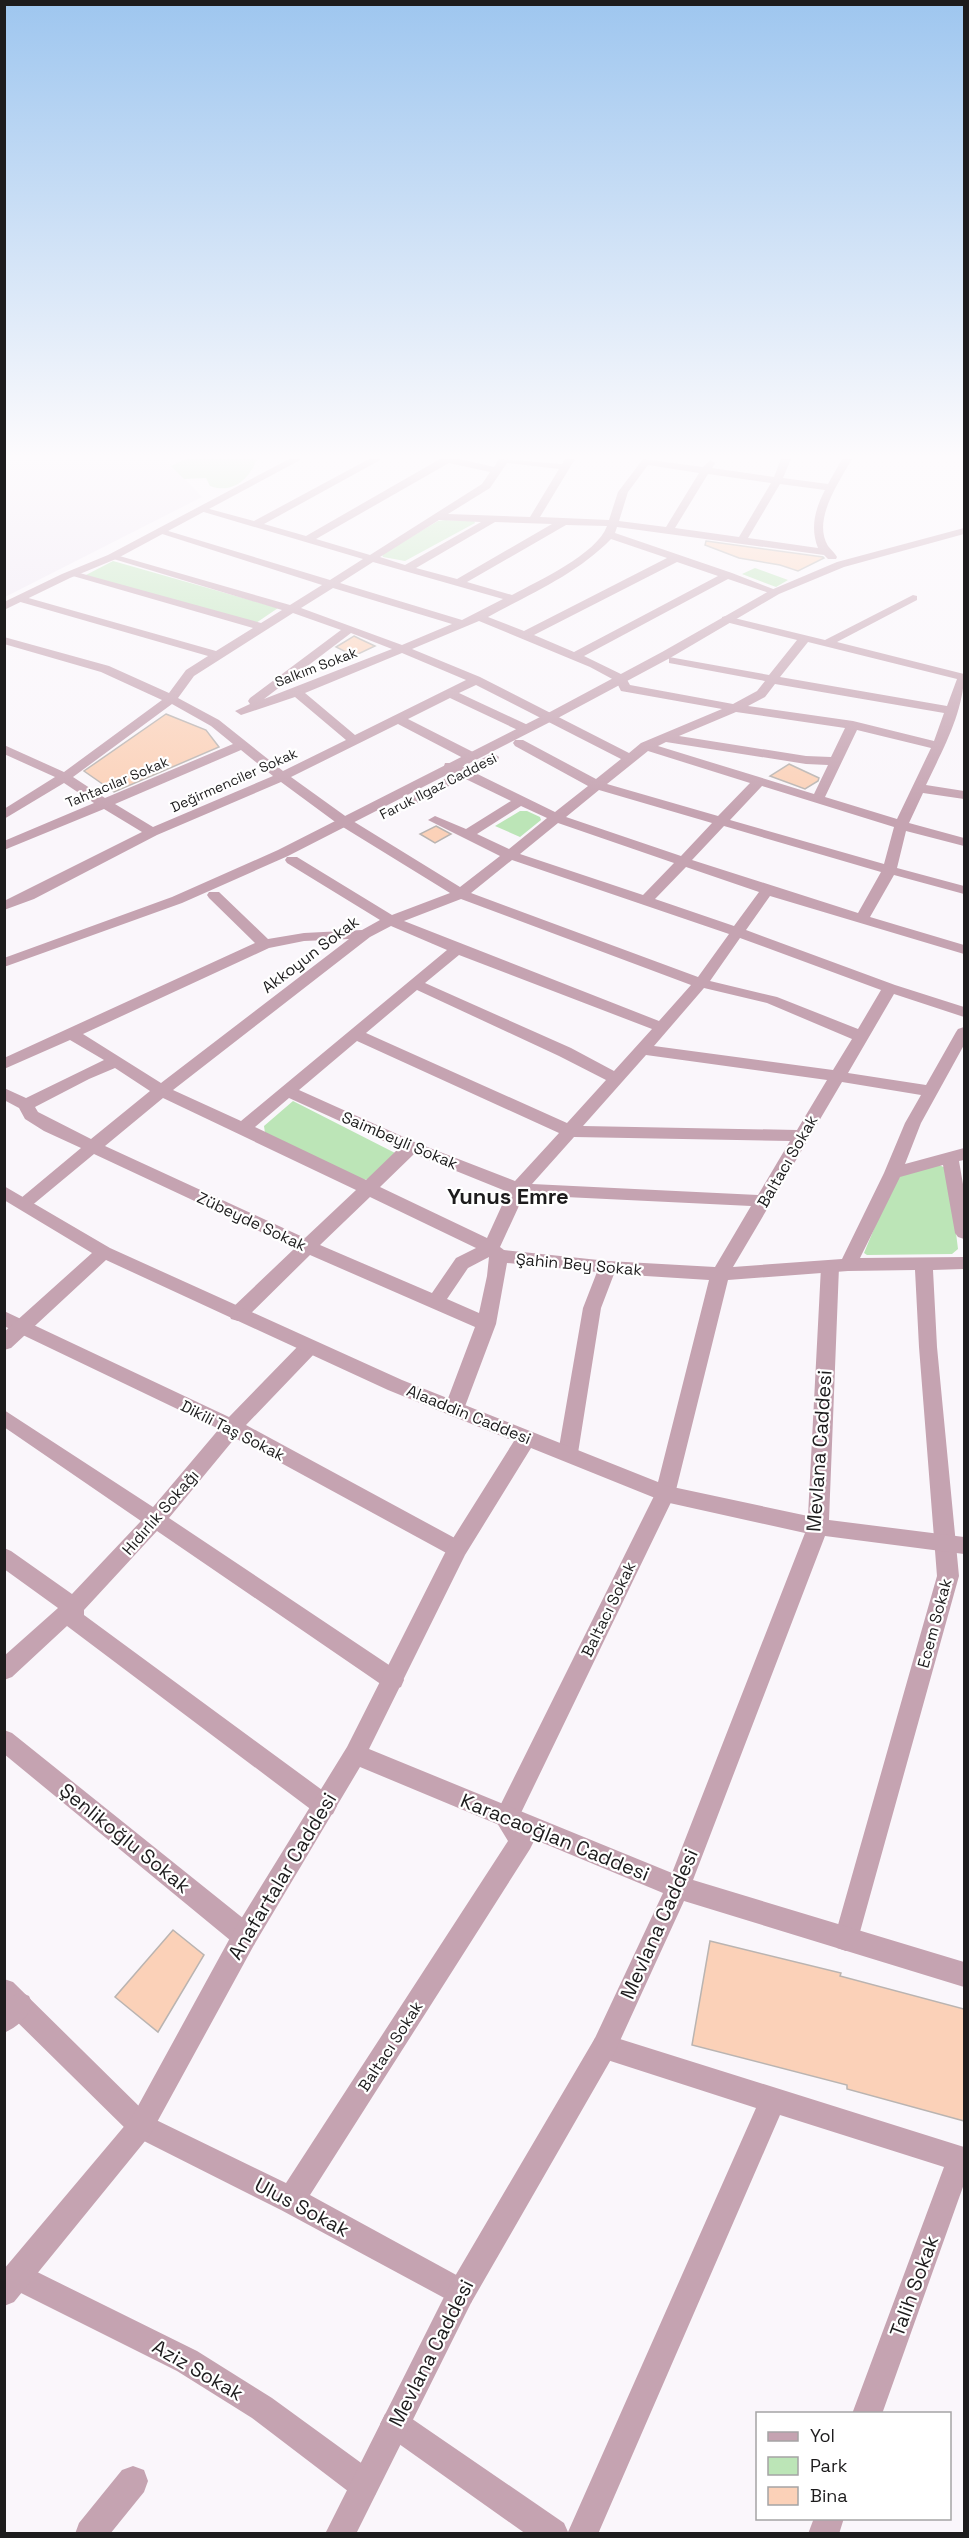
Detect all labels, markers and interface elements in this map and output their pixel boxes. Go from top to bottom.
street label: Salkım Sokak [272,643,360,691]
street label: Değirmenciler Sokak [168,744,301,816]
street label: Faruk Ilgaz Caddesi [376,749,500,823]
street label: Tahtacılar Sokak [63,752,172,812]
street label: Akkoyun Sokak [258,911,363,998]
street label: Saimbeyli Sokak [339,1107,461,1175]
street label: Baltacı Sokak [752,1111,823,1211]
district label: Yunus Emre [447,1182,569,1210]
street label: Zübeyde Sokak [194,1187,310,1256]
street label: Şahin Bey Sokak [515,1249,643,1281]
street label: Mevlana Caddesi [800,1369,838,1533]
street label: Alaaddin Caddesi [404,1380,534,1449]
street label: Dikili Taş Sokak [177,1395,289,1466]
street label: Hıdırlık Sokağı [118,1465,203,1559]
street label: Baltacı Sokak [576,1558,641,1660]
street label: Ecem Sokak [912,1576,957,1670]
street label: Şenlikoğlu Sokak [54,1777,196,1899]
street label: Karacaoğlan Caddesi [457,1787,653,1887]
street label: Anafartalar Caddesi [222,1788,342,1964]
street label: Mevlana Caddesi [614,1845,704,2003]
street label: Baltacı Sokak [353,1997,428,2095]
street label: Ulus Sokak [250,2171,354,2243]
street label: Talih Sokak [884,2231,944,2340]
street label: Mevlana Caddesi [383,2275,479,2431]
street label: Aziz Sokak [148,2334,248,2407]
legend [756,2412,951,2520]
text: Yol [810,2424,835,2447]
text: Park [810,2454,848,2477]
text: Bina [810,2484,848,2507]

